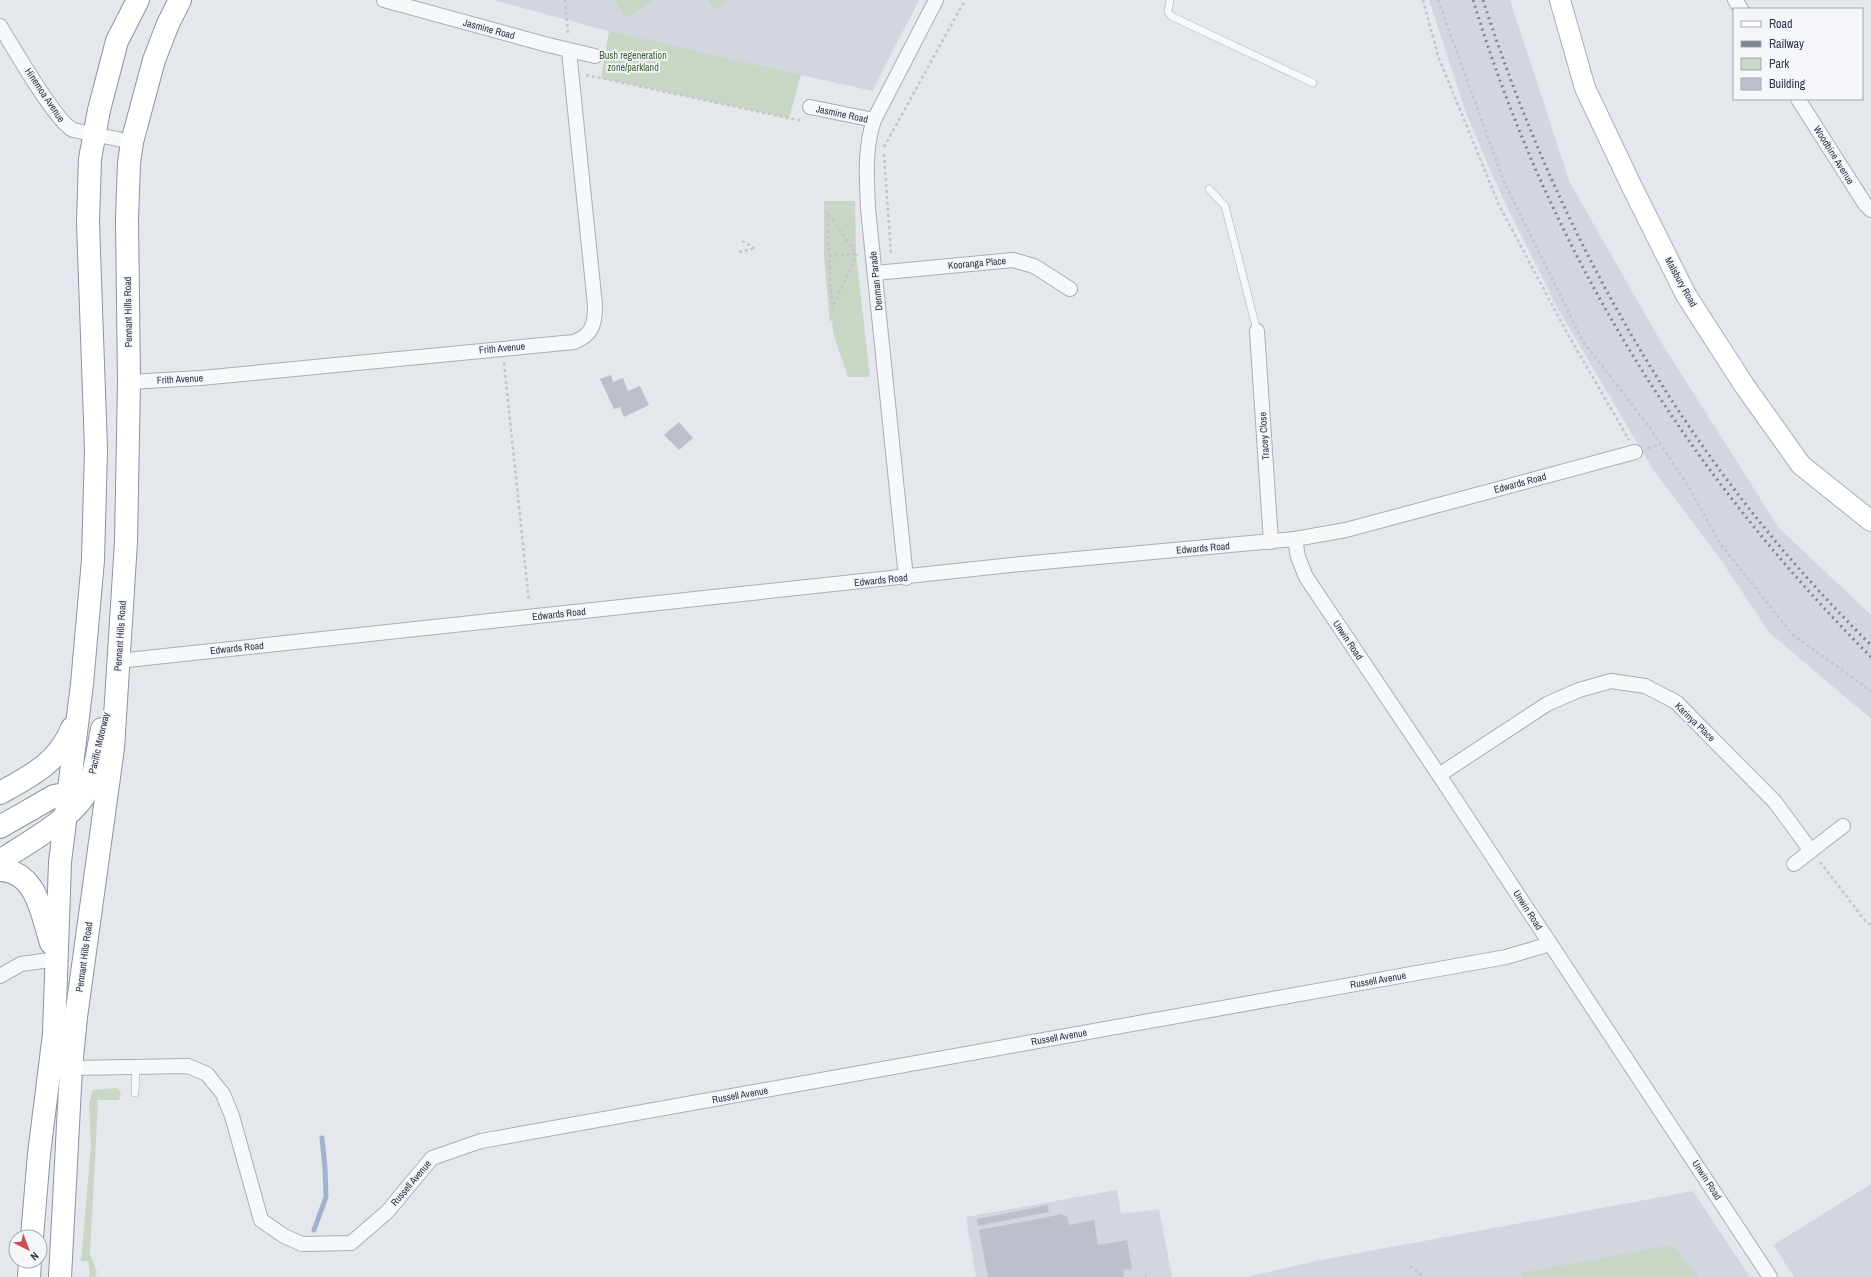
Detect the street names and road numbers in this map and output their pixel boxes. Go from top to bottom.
street label: Jasmine Road [462,16,516,42]
street label: Hinemoa Avenue [22,65,68,125]
street label: Jasmine Road [815,102,869,126]
street label: Woodbine Avenue [1811,123,1857,187]
street label: Denman Parade [866,250,886,311]
street label: Kooranga Place [947,254,1007,272]
street label: Malsbury Road [1662,255,1700,309]
street label: Pennant Hills Road [121,277,135,347]
street label: Frith Avenue [478,339,526,356]
street label: Frith Avenue [157,371,204,387]
street label: Tracey Close [1256,411,1272,460]
street label: Edwards Road [1492,470,1548,496]
street label: Edwards Road [1176,539,1230,557]
street label: Edwards Road [854,571,908,589]
street label: Pennant Hills Road [111,600,129,672]
street label: Edwards Road [532,605,586,623]
street label: Unwin Road [1330,618,1366,662]
street label: Edwards Road [210,639,264,657]
street label: Karinya Place [1672,700,1718,745]
street label: Pacific Motorway [86,710,113,775]
street label: Unwin Road [1510,888,1546,932]
street label: Pennant Hills Road [73,921,95,993]
street label: Russell Avenue [1349,969,1407,991]
street label: Russell Avenue [1030,1026,1088,1048]
street label: Russell Avenue [711,1084,769,1106]
street label: Russell Avenue [388,1157,434,1209]
street label: Unwin Road [1689,1158,1725,1202]

